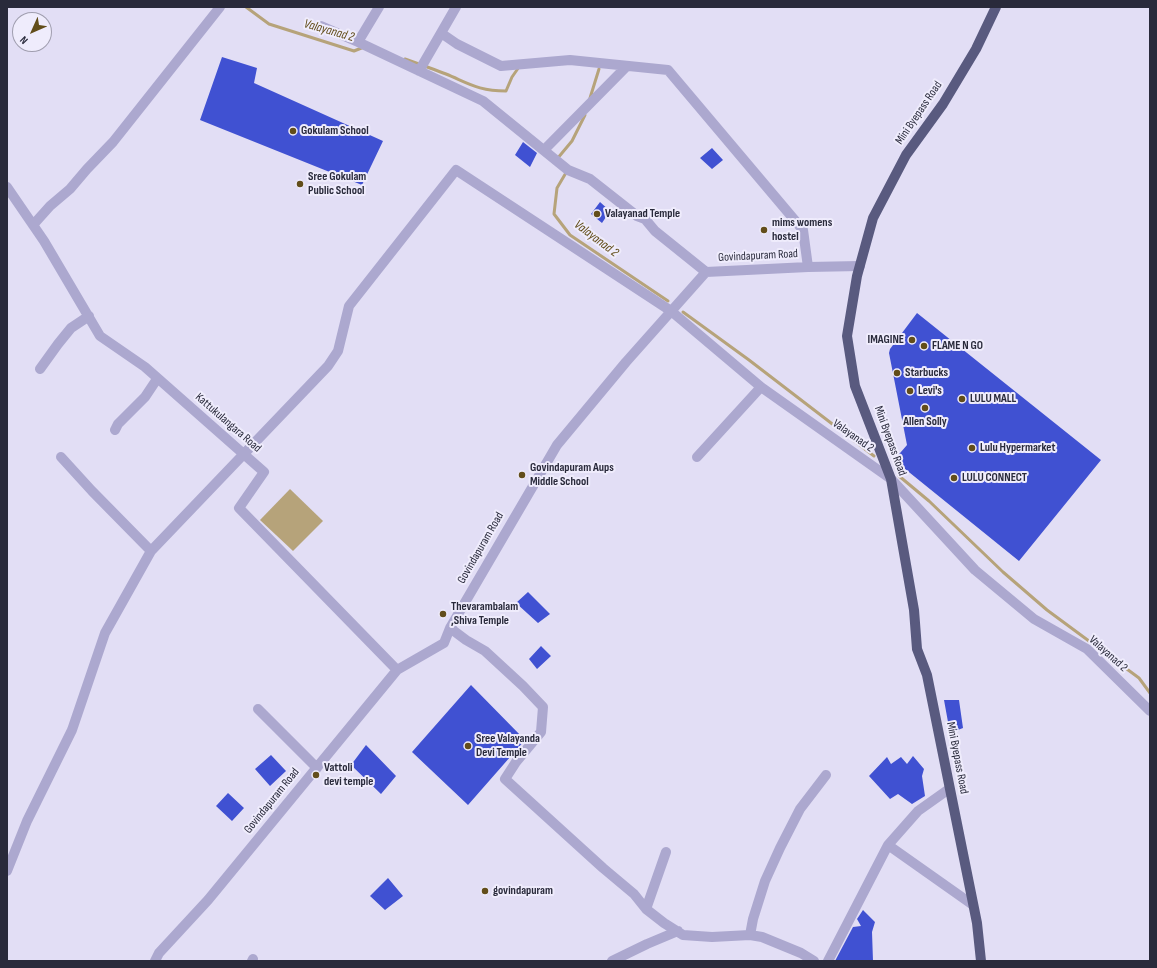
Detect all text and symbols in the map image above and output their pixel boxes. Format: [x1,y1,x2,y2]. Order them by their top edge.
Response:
north arrow [12,12,52,52]
water label: Valayanad 2 [302,16,356,46]
text: N [17,33,31,47]
street label: Mini Byepass Road [893,79,945,147]
place label: Gokulam School [301,124,369,138]
marker: Gokulam School [288,126,298,136]
place label: Sree Gokulam Public School [308,170,366,198]
marker: Sree Gokulam Public School [295,179,305,189]
place label: Valayanad Temple [605,207,680,221]
marker: Valayanad Temple [592,209,602,219]
place label: mims womens hostel [772,216,832,244]
water label: Valayanad 2 [571,217,621,261]
marker: mims womens hostel [759,225,769,235]
street label: Govindapuram Road [718,247,798,265]
place label: IMAGINE [868,333,904,347]
marker: IMAGINE [907,335,917,345]
place label: FLAME N GO [932,339,983,353]
marker: FLAME N GO [919,341,929,351]
place label: Starbucks [905,366,948,380]
marker: Starbucks [892,368,902,378]
place label: Levi's [918,384,942,398]
marker: Levi's [905,386,915,396]
street label: Kattukulangara Road [192,390,264,456]
place label: LULU MALL [970,392,1016,406]
marker: LULU MALL [957,394,967,404]
marker: Allen Solly [920,403,930,413]
street label: Mini Byepass Road [871,404,909,478]
place label: Allen Solly [903,415,947,429]
street label: Valayanad 2 [830,417,876,455]
place label: Lulu Hypermarket [980,441,1055,455]
marker: Lulu Hypermarket [967,443,977,453]
place label: Govindapuram Aups Middle School [530,461,614,489]
marker: Govindapuram Aups Middle School [517,470,527,480]
place label: LULU CONNECT [962,471,1027,485]
marker: LULU CONNECT [949,473,959,483]
street label: Govindapuram Road [455,510,507,586]
place label: Thevarambalam ,Shiva Temple [451,600,518,628]
marker: Thevarambalam ,Shiva Temple [438,609,448,619]
street label: Valayanad 2 [1086,633,1130,675]
street label: Mini Byepass Road [943,721,971,795]
place label: Sree Valayanda Devi Temple [476,732,540,760]
marker: Sree Valayanda Devi Temple [463,741,473,751]
place label: Vattoli devi temple [324,761,373,789]
street label: Govindapuram Road [241,765,303,837]
marker: Vattoli devi temple [311,770,321,780]
place label: govindapuram [493,884,553,898]
marker: govindapuram [480,886,490,896]

